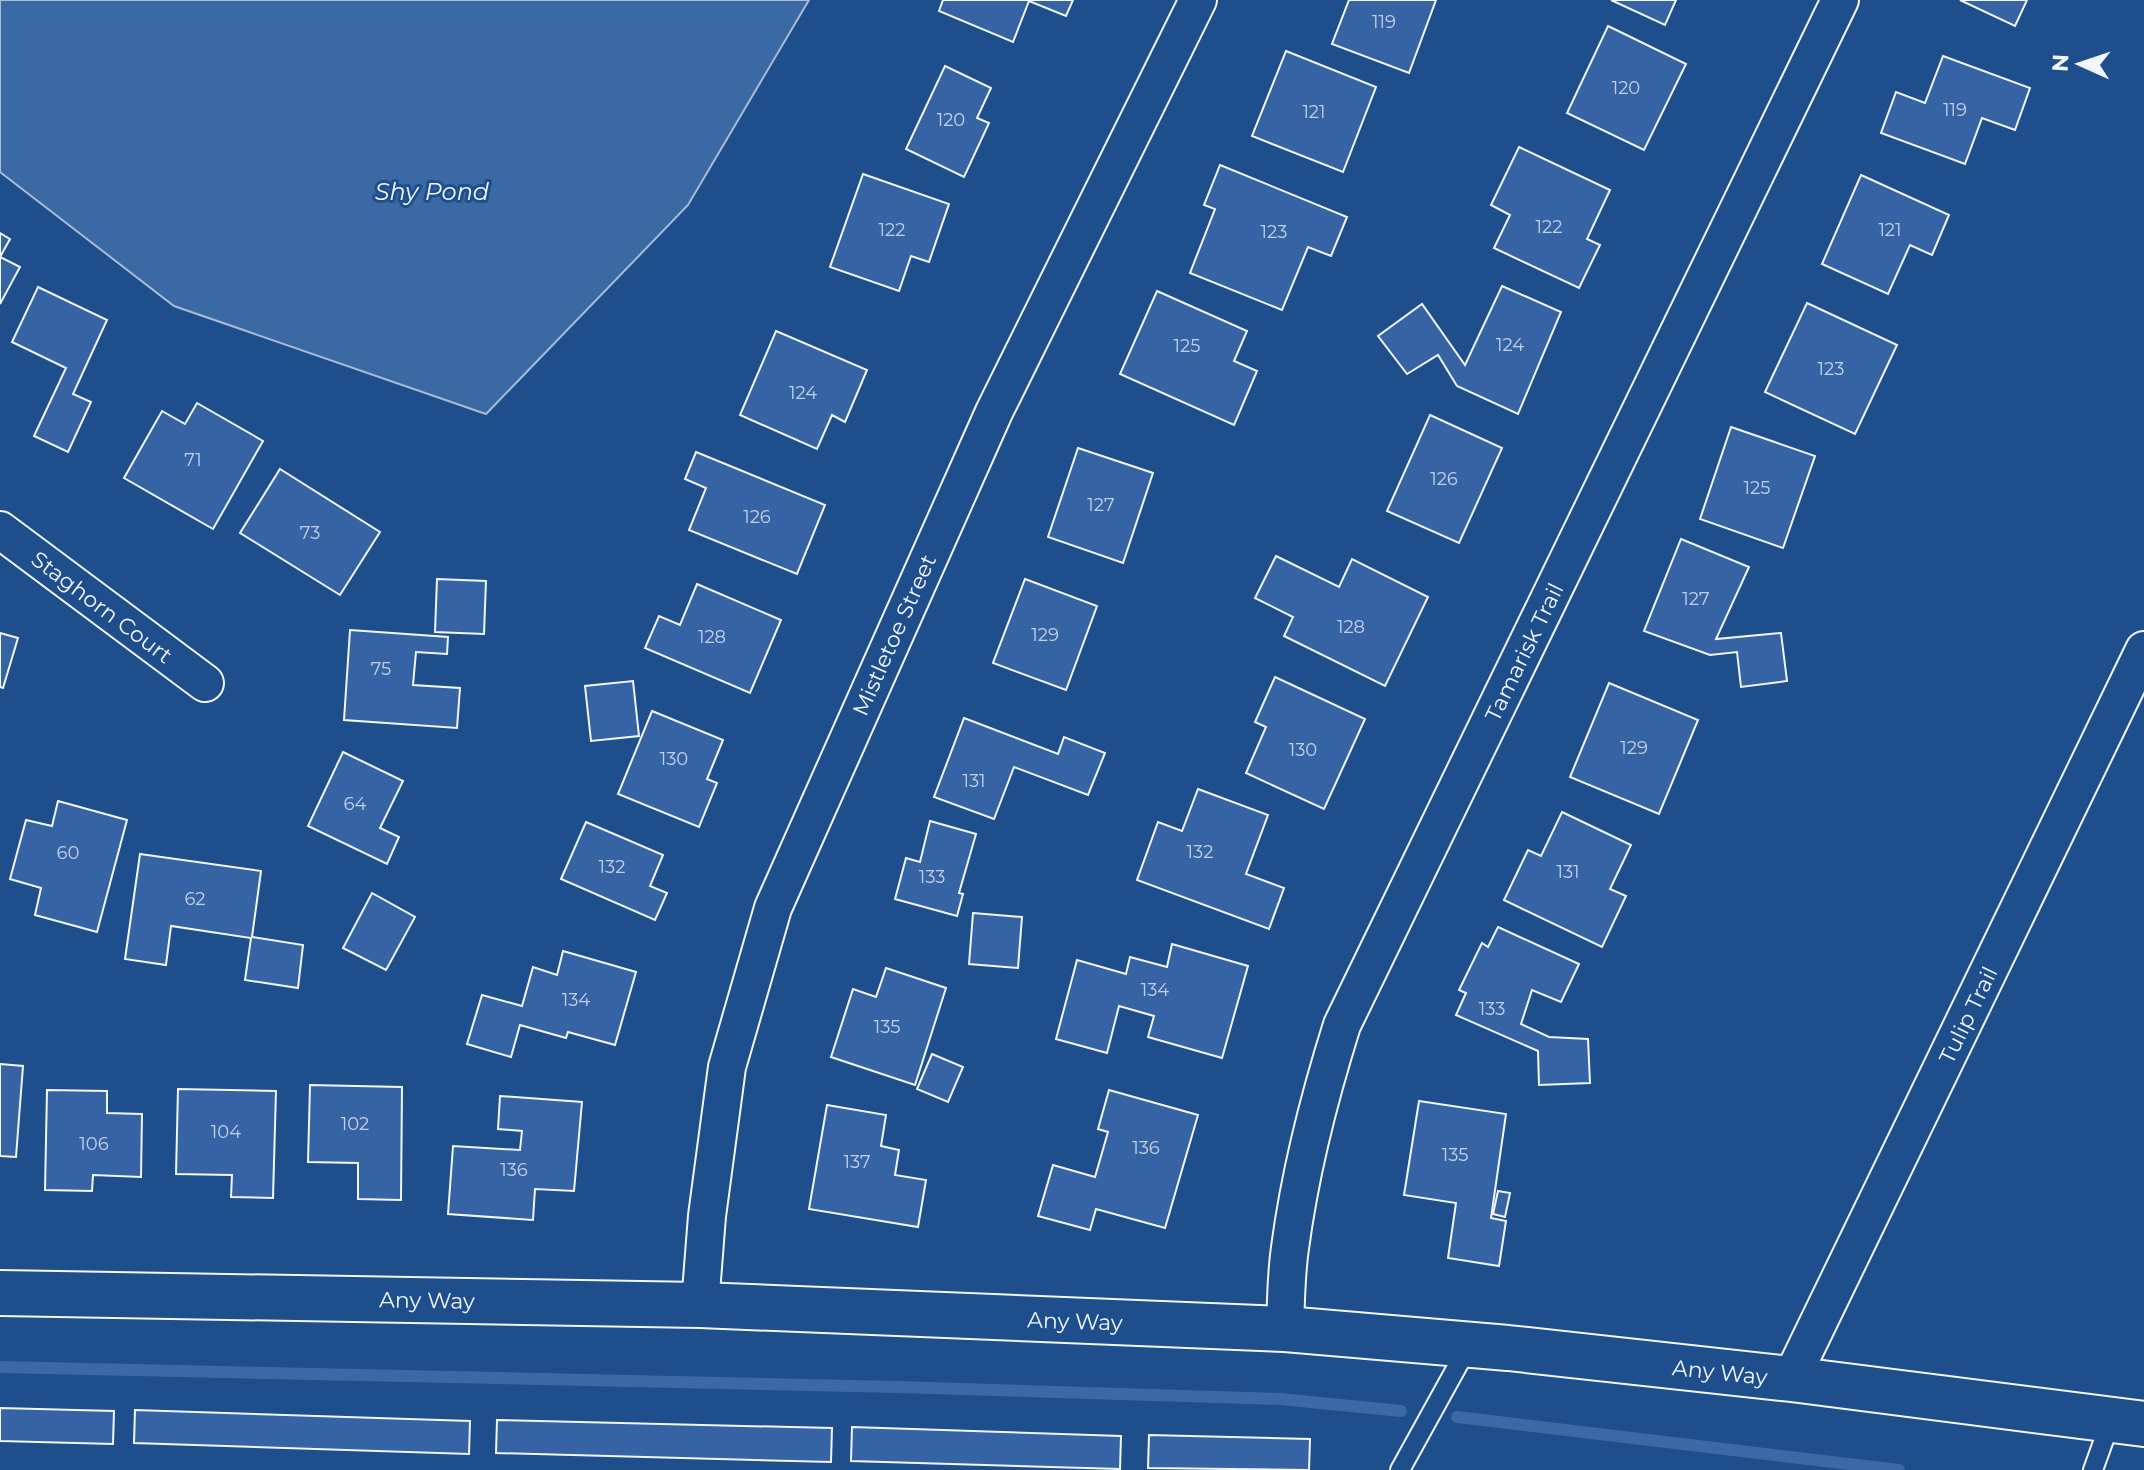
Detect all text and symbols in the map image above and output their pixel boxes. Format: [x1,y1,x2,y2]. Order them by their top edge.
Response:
house number: 119 [1372,11,1396,33]
north arrow [2040,24,2120,104]
text: N [2047,53,2074,73]
house number: 120 [1612,77,1640,99]
house number: 119 [1943,99,1967,121]
house number: 121 [1302,101,1326,123]
house number: 120 [937,109,965,131]
water label: Shy Pond [375,177,490,206]
house number: 122 [1536,216,1562,238]
house number: 122 [879,219,905,241]
house number: 121 [1878,219,1902,241]
house number: 123 [1261,221,1287,243]
house number: 124 [1496,334,1524,356]
house number: 125 [1174,335,1200,357]
house number: 123 [1818,358,1844,380]
house number: 124 [789,382,817,404]
house number: 71 [184,449,202,471]
house number: 126 [1430,468,1458,490]
house number: 125 [1744,477,1770,499]
house number: 127 [1087,494,1115,516]
house number: 126 [743,506,771,528]
house number: 73 [300,522,320,544]
street label: Staghorn Court [26,546,178,669]
street label: Mistletoe Street [847,550,942,720]
street label: Tamarisk Trail [1479,579,1570,726]
house number: 127 [1682,588,1710,610]
house number: 128 [1337,616,1365,638]
house number: 129 [1031,624,1059,646]
house number: 128 [698,626,726,648]
house number: 75 [371,658,391,680]
house number: 129 [1620,737,1648,759]
house number: 130 [1289,739,1317,761]
house number: 130 [660,748,688,770]
house number: 131 [962,770,986,792]
house number: 64 [344,793,367,815]
house number: 132 [1187,841,1213,863]
house number: 60 [57,842,79,864]
house number: 132 [599,856,625,878]
house number: 131 [1556,861,1580,883]
house number: 133 [919,866,945,888]
house number: 62 [184,888,206,910]
street label: Tulip Trail [1933,962,2004,1068]
house number: 134 [1141,979,1169,1001]
house number: 134 [562,989,590,1011]
house number: 133 [1479,998,1505,1020]
house number: 135 [874,1016,900,1038]
house number: 102 [341,1113,369,1135]
house number: 104 [211,1121,241,1143]
house number: 106 [79,1133,109,1155]
house number: 136 [1132,1137,1160,1159]
house number: 135 [1442,1144,1468,1166]
house number: 137 [843,1151,871,1173]
house number: 136 [500,1159,528,1181]
street label: Any Way [379,1286,475,1315]
street label: Any Way [1027,1306,1123,1337]
street label: Any Way [1671,1354,1769,1391]

